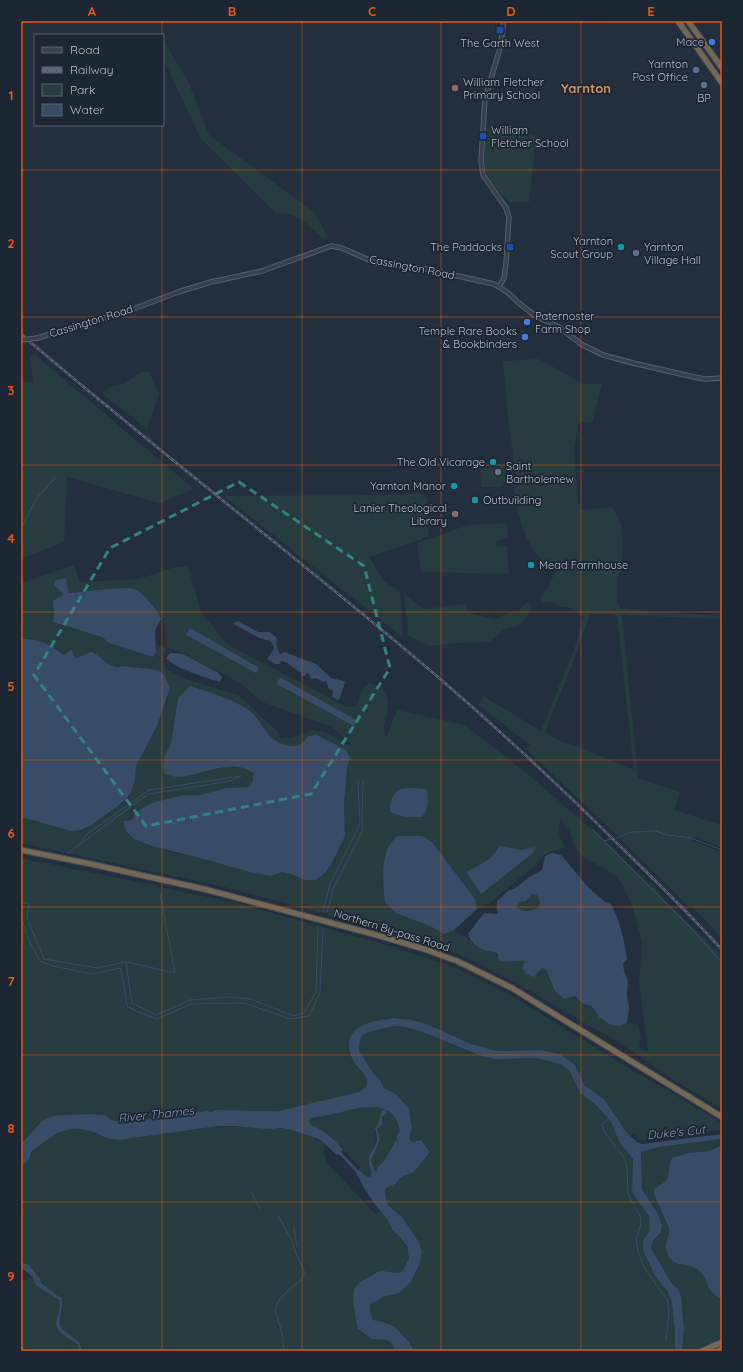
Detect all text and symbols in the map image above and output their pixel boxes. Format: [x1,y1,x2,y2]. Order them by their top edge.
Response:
text: A [88,3,97,19]
text: B [228,3,236,19]
text: C [368,3,376,19]
text: D [506,3,516,19]
text: E [647,3,655,19]
marker: The Garth West [495,25,505,35]
legend [34,34,164,126]
place label: Mace [676,35,704,49]
place label: The Garth West [460,36,540,50]
marker: Mace [707,37,717,47]
text: Road [70,42,100,57]
place label: Yarnton Post Office [632,57,688,84]
text: Railway [70,62,114,77]
marker: Yarnton Post Office [691,65,701,75]
place label: William Fletcher Primary School [463,75,545,102]
district label: Yarnton [561,80,611,96]
marker: BP [699,80,709,90]
text: Park [70,82,95,97]
marker: William Fletcher Primary School [450,83,460,93]
text: 1 [8,87,14,103]
place label: BP [697,91,711,105]
text: Water [70,102,105,117]
place label: William Fletcher School [491,123,569,150]
marker: William Fletcher School [478,131,488,141]
place label: Yarnton Scout Group [550,234,613,261]
text: 2 [7,235,15,251]
place label: The Paddocks [430,240,502,254]
place label: Yarnton Village Hall [644,240,701,267]
marker: The Paddocks [505,242,515,252]
marker: Yarnton Scout Group [616,242,626,252]
marker: Yarnton Village Hall [631,248,641,258]
street label: Cassington Road [368,252,456,282]
street label: Cassington Road [47,302,135,340]
place label: Paternoster Farm Shop [535,309,595,336]
marker: Paternoster Farm Shop [522,317,532,327]
place label: Temple Rare Books & Bookbinders [418,324,517,351]
marker: Temple Rare Books & Bookbinders [520,332,530,342]
text: 3 [8,382,15,398]
place label: The Old Vicarage [397,455,485,469]
marker: The Old Vicarage [488,457,498,467]
place label: Saint Bartholemew [506,459,574,486]
marker: Saint Bartholemew [493,467,503,477]
place label: Yarnton Manor [370,479,447,493]
marker: Yarnton Manor [449,481,459,491]
place label: Outbuilding [483,493,541,507]
marker: Outbuilding [470,495,480,505]
place label: Lanier Theological Library [353,501,447,528]
marker: Lanier Theological Library [450,509,460,519]
text: 4 [7,530,15,546]
place label: Mead Farmhouse [539,558,628,572]
marker: Mead Farmhouse [526,560,536,570]
text: 5 [7,678,15,694]
text: 6 [7,825,15,841]
street label: Northern By-pass Road [332,906,452,954]
text: 7 [7,973,15,989]
water label: River Thames [117,1102,196,1125]
text: 8 [7,1120,15,1136]
water label: Duke's Cut [646,1121,708,1143]
text: 9 [7,1268,15,1284]

